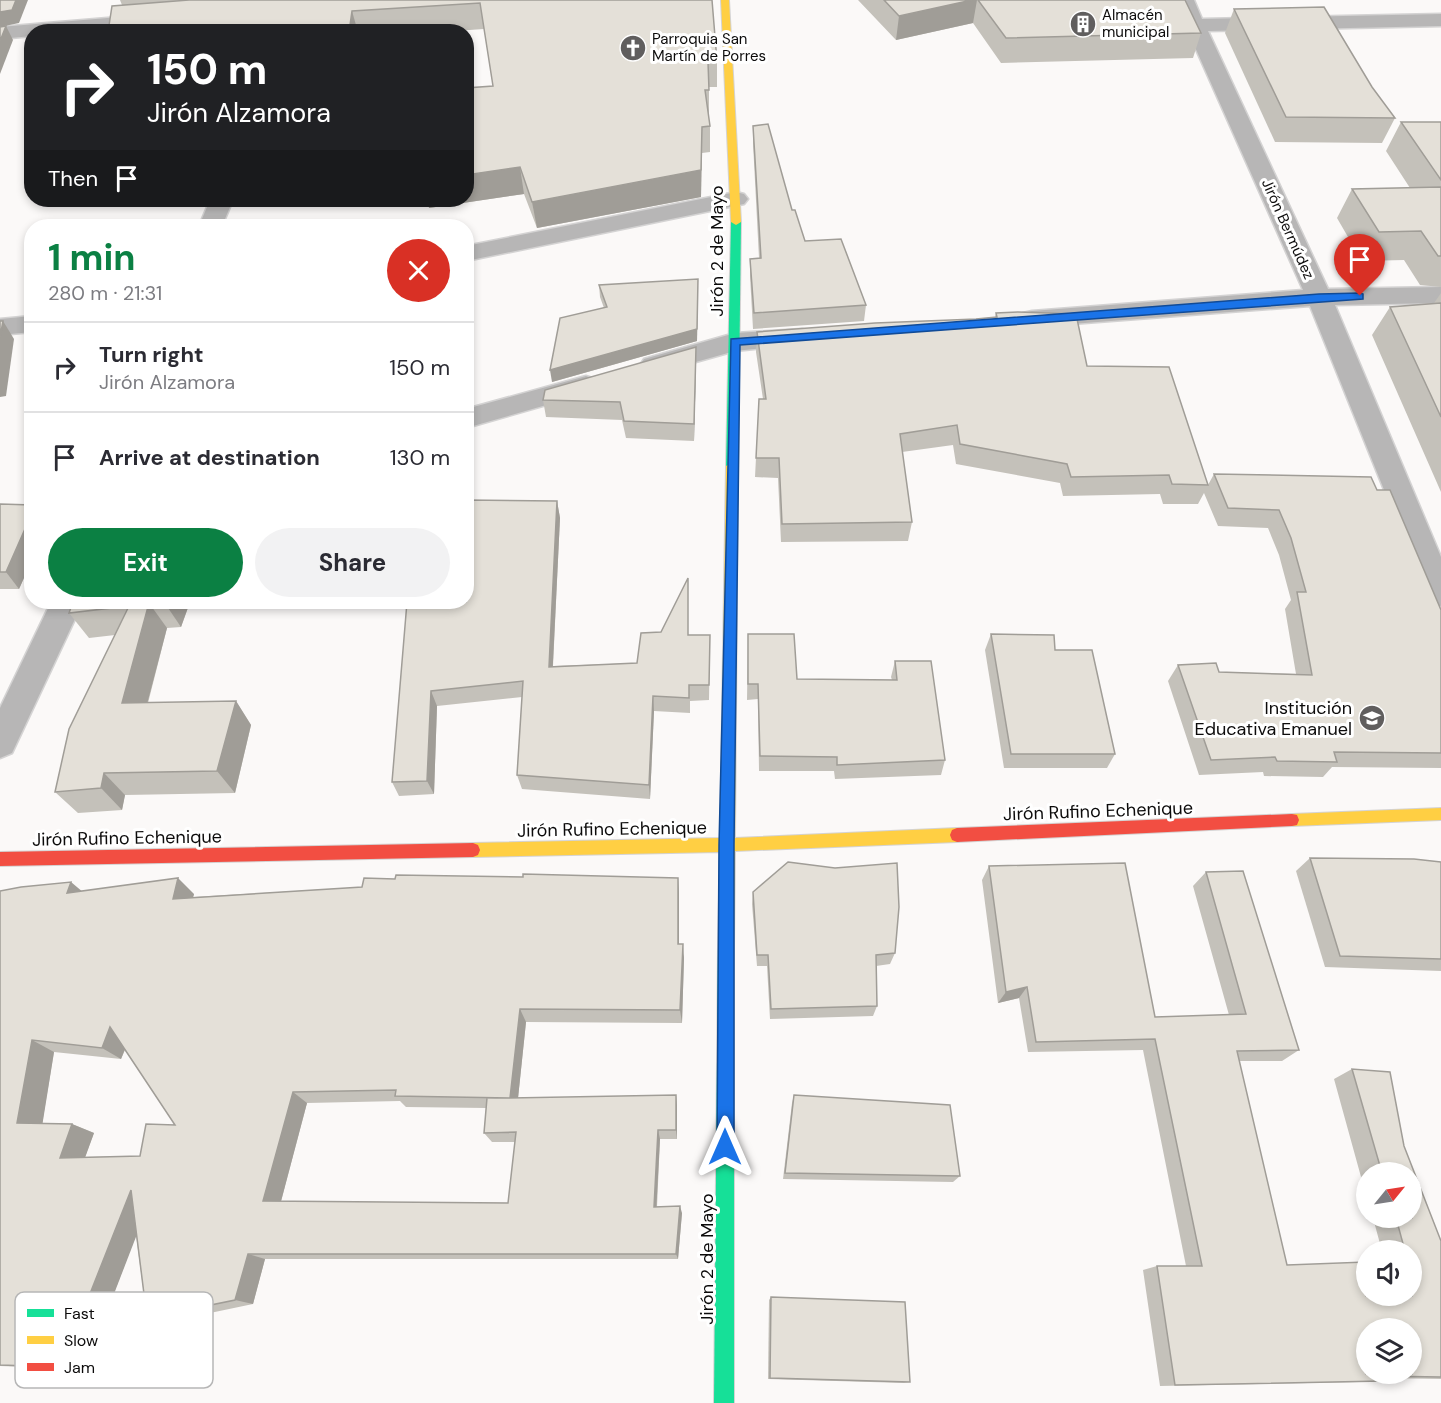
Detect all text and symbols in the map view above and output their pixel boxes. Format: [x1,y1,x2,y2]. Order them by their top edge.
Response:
place label: Almacén municipal [1102,5,1169,42]
building icon: Almacén municipal [1068,9,1098,39]
place label: Parroquia San Martín de Porres [652,29,766,66]
church icon: Parroquia San Martín de Porres [618,33,648,63]
text: 150 m [147,42,267,97]
icon: right [48,48,126,126]
text: Jirón Alzamora [147,95,331,130]
icon: arrive [110,162,143,195]
text: Then [48,164,98,193]
street label: Jirón Bermúdez [1257,176,1319,282]
street label: Jirón 2 de Mayo [705,185,729,317]
text: 1 min [48,234,136,281]
pin [1334,234,1385,296]
button: close [387,239,450,302]
icon: arrive [1343,243,1376,276]
text: 280 m · 21:31 [48,280,162,306]
text: Turn right [99,340,204,369]
icon: right [48,351,81,384]
text: 150 m [389,353,450,382]
text: Jirón Alzamora [99,369,235,395]
icon: arrive [48,441,81,474]
text: Arrive at destination [99,443,320,472]
text: 130 m [390,443,450,472]
button: Exit [48,528,243,597]
button: Share [255,528,450,597]
place label: Institución Educativa Emanuel [1195,696,1352,741]
school or university icon: Institución Educativa Emanuel [1357,703,1387,733]
street label: Jirón Rufino Echenique [1003,796,1193,826]
street label: Jirón Rufino Echenique [517,815,707,843]
street label: Jirón Rufino Echenique [32,824,222,852]
position arrow [693,1115,757,1179]
north arrow [1356,1162,1422,1228]
map controls [1356,1162,1422,1384]
street label: Jirón 2 de Mayo [695,1193,719,1325]
button: sound [1356,1240,1422,1306]
legend [15,1292,213,1388]
text: Fast [64,1303,95,1324]
button: layers [1356,1318,1422,1384]
text: Slow [64,1330,98,1351]
text: Jam [64,1357,95,1378]

